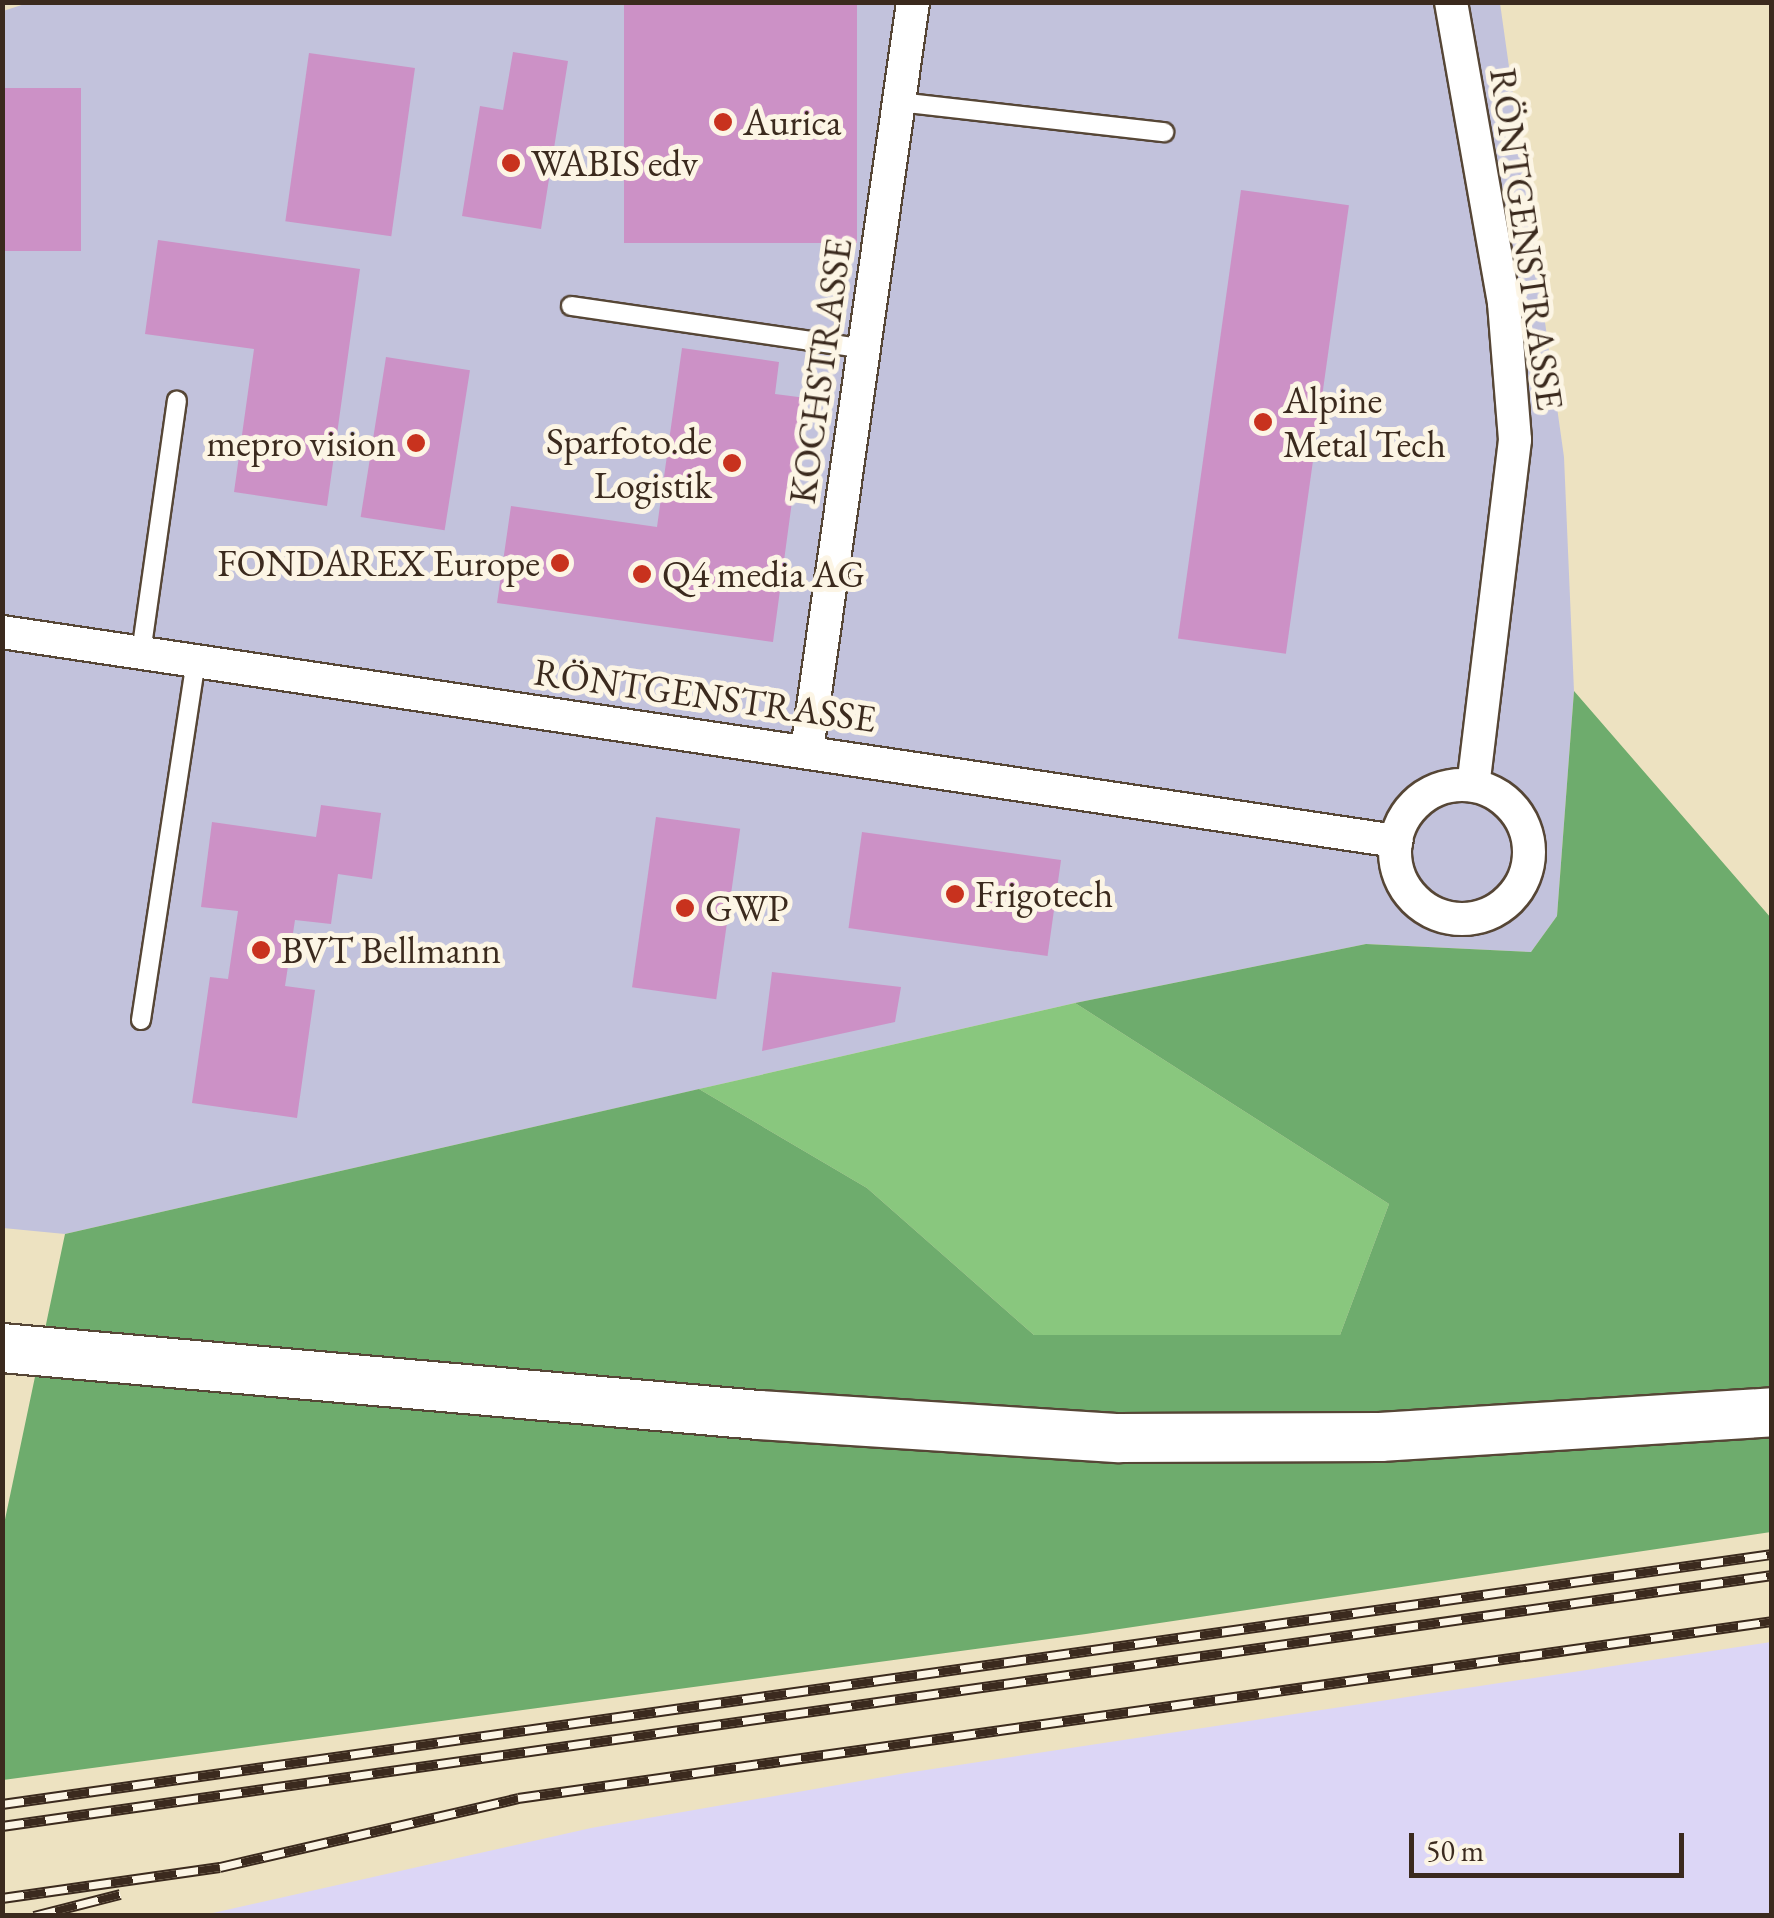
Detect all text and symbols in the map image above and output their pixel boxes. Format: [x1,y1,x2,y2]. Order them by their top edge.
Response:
street label: RÖNTGENSTRASSE [1480,65,1574,413]
place label: Aurica [743,99,841,145]
marker: Aurica [712,111,734,133]
place label: WABIS edv [531,140,698,186]
marker: WABIS edv [500,152,522,174]
street label: KOCHSTRASSE [779,235,861,507]
place label: Alpine Metal Tech [1283,377,1446,466]
marker: Alpine Metal Tech [1252,411,1274,433]
place label: Sparfoto.de Logistik [546,418,712,508]
place label: mepro vision [206,420,396,466]
marker: mepro vision [405,432,427,454]
marker: Sparfoto.de Logistik [721,452,743,474]
place label: FONDAREX Europe [217,540,540,586]
place label: Q4 media AG [662,551,865,597]
marker: FONDAREX Europe [549,552,571,574]
marker: Q4 media AG [631,563,653,585]
street label: RÖNTGENSTRASSE [531,648,879,742]
place label: Frigotech [975,871,1113,917]
marker: Frigotech [944,883,966,905]
place label: GWP [705,885,788,931]
marker: GWP [674,897,696,919]
place label: BVT Bellmann [281,927,501,973]
marker: BVT Bellmann [250,939,272,961]
scale bar [1414,1813,1689,1875]
text: 50 m [1426,1831,1484,1870]

